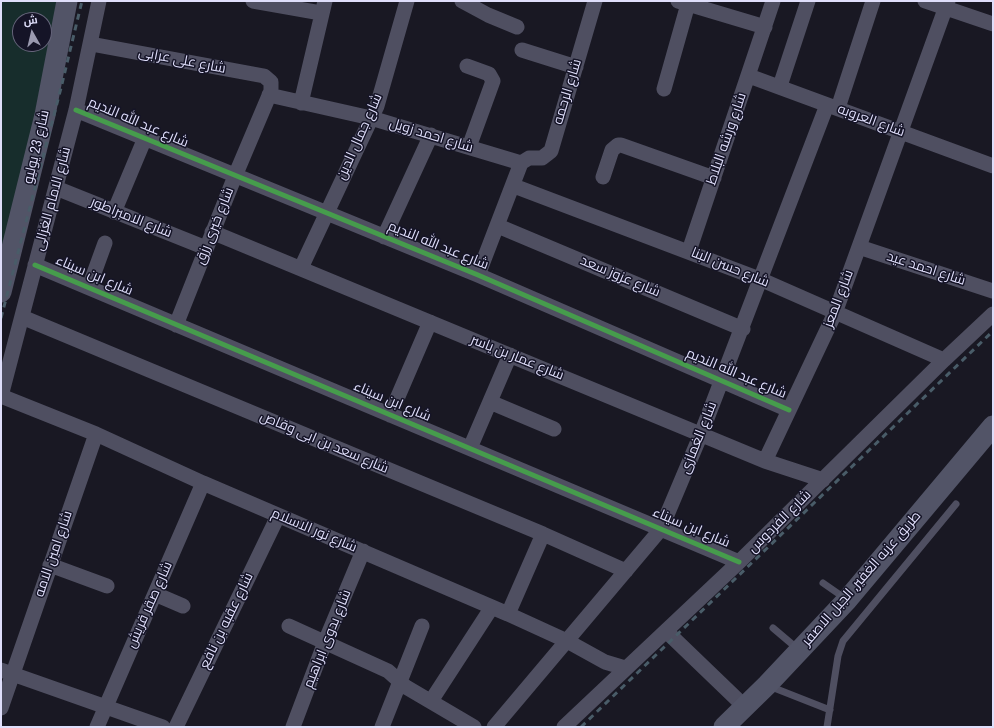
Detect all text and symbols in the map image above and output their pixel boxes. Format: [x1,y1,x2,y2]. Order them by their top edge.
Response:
north arrow [12,12,52,52]
text: ش [23,13,38,28]
street label: شارع على عرابى [137,44,227,78]
street label: شارع الرحمه [550,57,586,127]
street label: شارع جمال الدين [333,91,387,183]
street label: شارع ورشه البلاط [703,91,751,187]
street label: شارع عبد الله النديم [85,94,191,152]
street label: شارع العروبه [835,101,907,141]
street label: شارع 23 يوليو [20,108,54,186]
street label: شارع احمد زويل [387,115,475,157]
street label: شارع الامام الغزالى [31,145,75,253]
street label: شارع خيرى رزق [192,185,238,267]
street label: شارع الامبراطور [88,194,174,242]
street label: شارع عبد الله النديم [385,218,491,274]
street label: شارع حسن البنا [688,245,772,291]
street label: شارع احمد عيد [884,248,968,290]
street label: شارع ابن سيناء [53,252,135,300]
street label: شارع عزوز سعد [577,253,663,301]
street label: شارع المعز [820,268,858,330]
street label: شارع عمار بن ياسر [468,332,566,384]
street label: شارع عبد الله النديم [683,345,789,403]
street label: شارع ابن سيناء [351,378,433,426]
street label: شارع الغمازى [677,399,721,477]
street label: شارع سعد بن ابى وقاص [257,408,391,478]
street label: شارع الفردوس [745,487,815,557]
street label: شارع ابن سيناء [650,504,732,552]
street label: شارع نور الاسلام [269,505,359,557]
street label: طريق عزبه الغفير, الجبل الاصفر [799,508,925,650]
street label: شارع امين الامه [31,509,77,599]
street label: شارع صقر قريش [123,559,177,651]
street label: شارع عقبه بن نافع [196,570,258,672]
street label: شارع بدوى ابراهيم [301,587,355,691]

